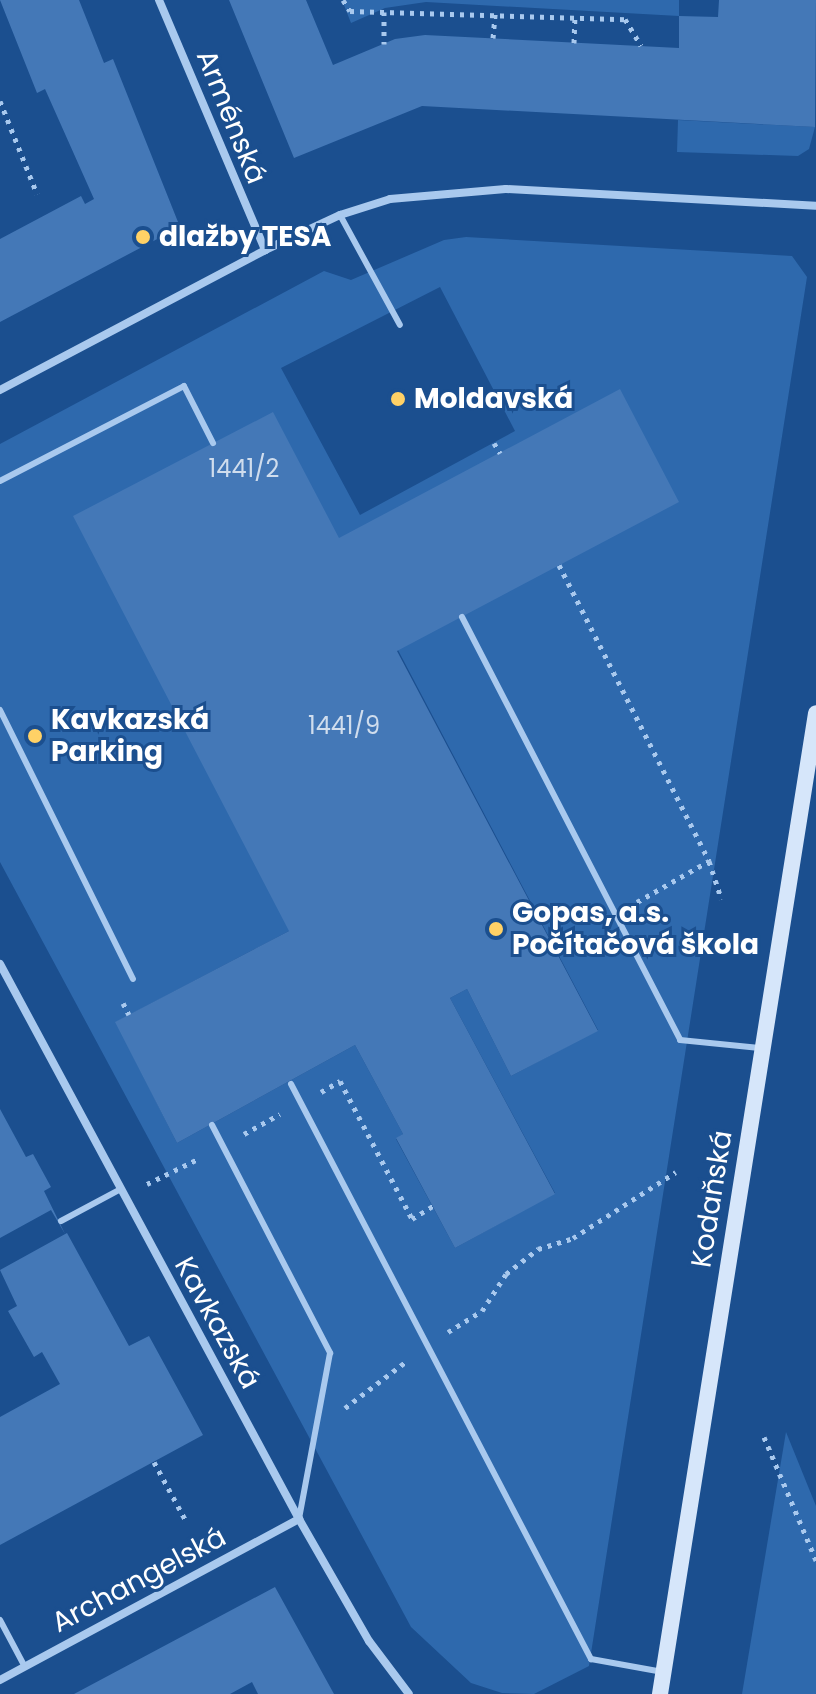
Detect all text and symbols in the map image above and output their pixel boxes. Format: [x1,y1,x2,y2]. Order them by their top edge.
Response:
street label: Arménská [189,45,273,189]
place label: dlažby TESA [159,220,331,254]
marker: dlažby TESA [134,228,152,246]
place label: Moldavská [414,382,573,416]
marker: Moldavská [389,390,407,408]
house number: 1441/2 [209,455,279,483]
place label: Kavkazská Parking [51,703,209,769]
house number: 1441/9 [308,712,380,740]
marker: Kavkazská Parking [26,727,44,745]
place label: Gopas, a.s. Počítačová škola [512,896,759,962]
marker: Gopas, a.s. Počítačová škola [487,920,505,938]
street label: Kodaňská [685,1128,739,1270]
street label: Kavkazská [167,1251,267,1395]
street label: Archangelská [46,1520,232,1640]

